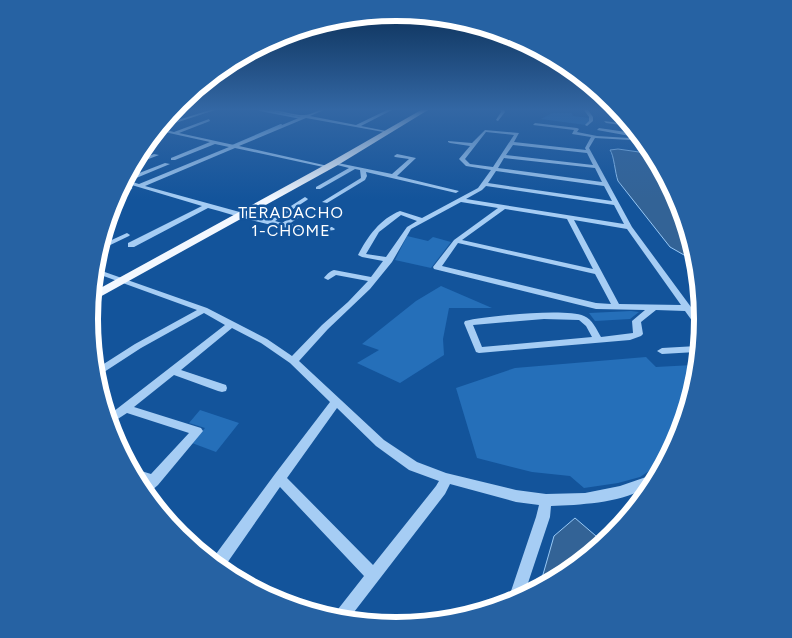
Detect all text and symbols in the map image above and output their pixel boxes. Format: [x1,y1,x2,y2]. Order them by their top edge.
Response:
district label: TERADACHO 1-CHOME [238,203,344,240]

